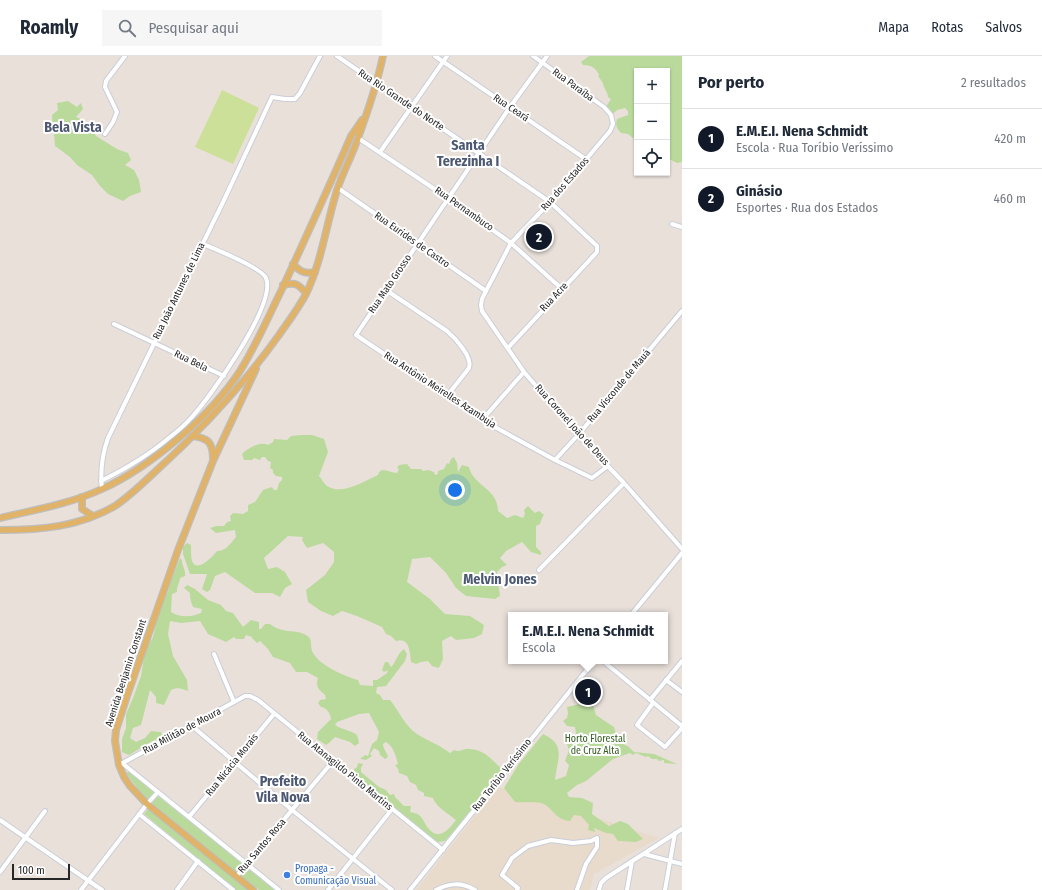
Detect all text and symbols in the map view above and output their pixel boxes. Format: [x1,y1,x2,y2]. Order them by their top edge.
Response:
search box [102,10,382,46]
text: Roamly [20,16,78,39]
icon: search [116,17,138,39]
text: Pesquisar aqui [148,19,239,37]
text: Mapa [878,19,909,36]
text: Rotas [931,19,963,36]
text: Salvos [985,19,1022,36]
street label: Rua Paraíba [550,65,597,104]
street label: Rua Rio Grande do Norte [356,67,446,133]
map controls [634,68,670,176]
button: + [634,68,670,104]
text: Por perto [698,72,764,93]
text: 2 resultados [961,75,1026,90]
street label: Rua Ceará [491,92,531,124]
button: − [634,104,670,140]
district label: Bela Vista [44,119,102,136]
text: E.M.E.I. Nena Schmidt [736,122,868,140]
text: 1 [708,131,714,146]
text: 420 m [994,131,1026,146]
district label: Santa Terezinha I [437,137,500,170]
button: locate [634,140,670,176]
text: Escola · Rua Toríbio Veríssimo [736,140,893,155]
street label: Rua dos Estados [538,155,592,213]
text: Ginásio [736,182,782,200]
street label: Rua Pernambuco [432,184,496,234]
text: 2 [708,191,714,206]
text: 460 m [993,191,1026,206]
text: Esportes · Rua dos Estados [736,200,878,215]
street label: Rua Eurides de Castro [372,210,452,270]
pin: 2 [526,222,552,252]
street label: Rua João Antunes de Lima [150,240,208,341]
street label: Rua Mato Grosso [366,252,414,316]
street label: Rua Acre [537,280,571,314]
street label: Rua Visconde de Mauá [585,347,653,425]
street label: Rua Bela [172,348,210,374]
street label: Rua Antônio Meirelles Azambuja [382,349,498,431]
street label: Rua Coronel João de Deus [532,382,612,468]
your location [445,480,465,500]
district label: Melvin Jones [463,571,537,588]
popup [508,612,668,664]
street label: Avenida Benjamin Constant [103,617,149,728]
text: E.M.E.I. Nena Schmidt [522,622,654,640]
text: Escola [522,640,556,655]
pin: 1 [575,677,601,707]
street label: Rua Militão de Moura [141,705,223,757]
street label: Rua Atanagildo Pinto Martins [295,729,395,813]
street label: Rua Nicácia Morais [203,731,261,799]
park label: Horto Florestal de Cruz Alta [565,733,626,757]
street label: Rua Toríbio Veríssimo [469,736,534,814]
district label: Prefeito Vila Nova [255,773,310,806]
street label: Rua Santos Rosa [236,816,288,876]
scale bar [12,862,70,881]
place label: Propaga - Comunicação Visual [295,863,377,887]
text: 100 m [18,864,45,877]
marker: Propaga - Comunicação Visual [282,870,292,880]

